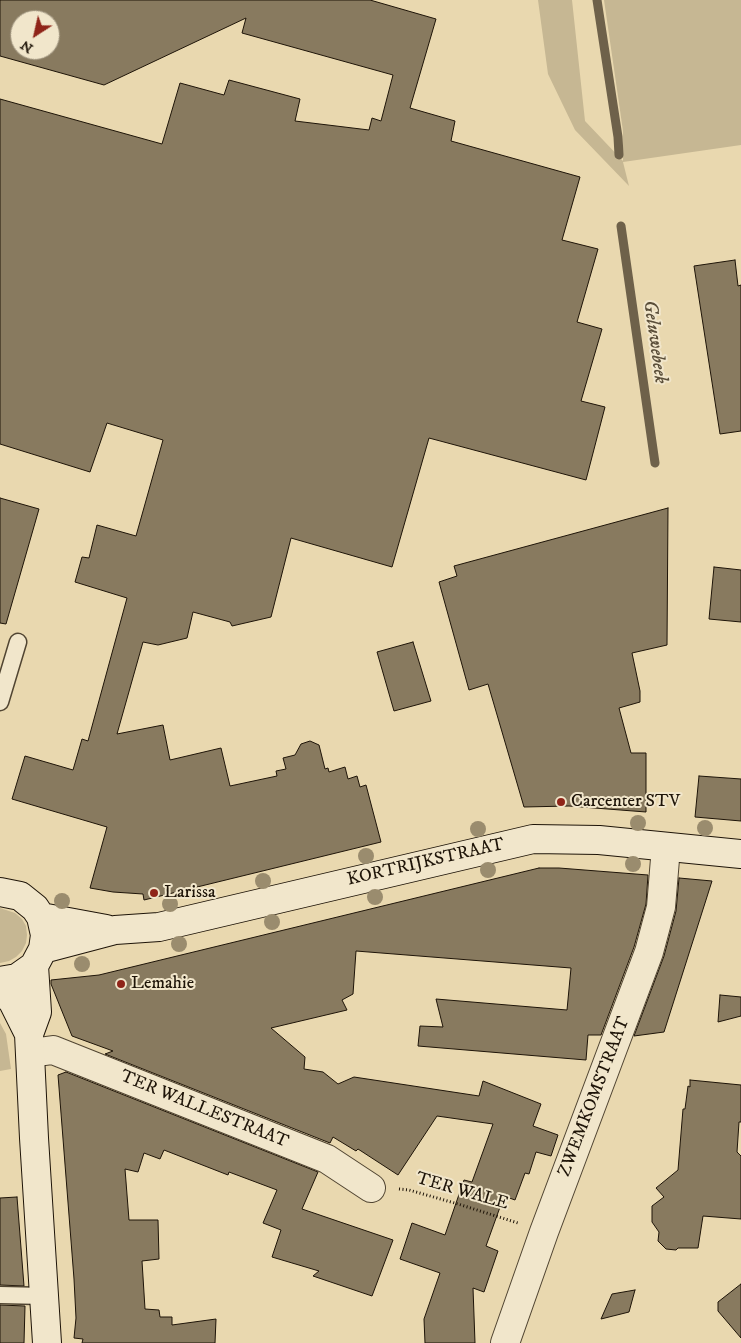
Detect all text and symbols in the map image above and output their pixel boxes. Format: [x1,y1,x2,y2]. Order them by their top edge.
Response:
north arrow [10,10,60,60]
text: N [17,36,37,57]
water label: Geluwebeek [637,299,671,385]
place label: Carcenter STV [571,791,680,813]
marker: Carcenter STV [555,796,567,808]
street label: KORTRIJKSTRAAT [345,834,507,892]
place label: Larissa [164,882,216,904]
marker: Larissa [148,887,160,899]
place label: Lemahie [131,973,194,995]
marker: Lemahie [115,978,127,990]
street label: ZWEMKOMSTRAAT [555,1014,635,1180]
street label: TER WALLESTRAAT [117,1066,291,1154]
street label: TER WALE [413,1168,511,1216]

